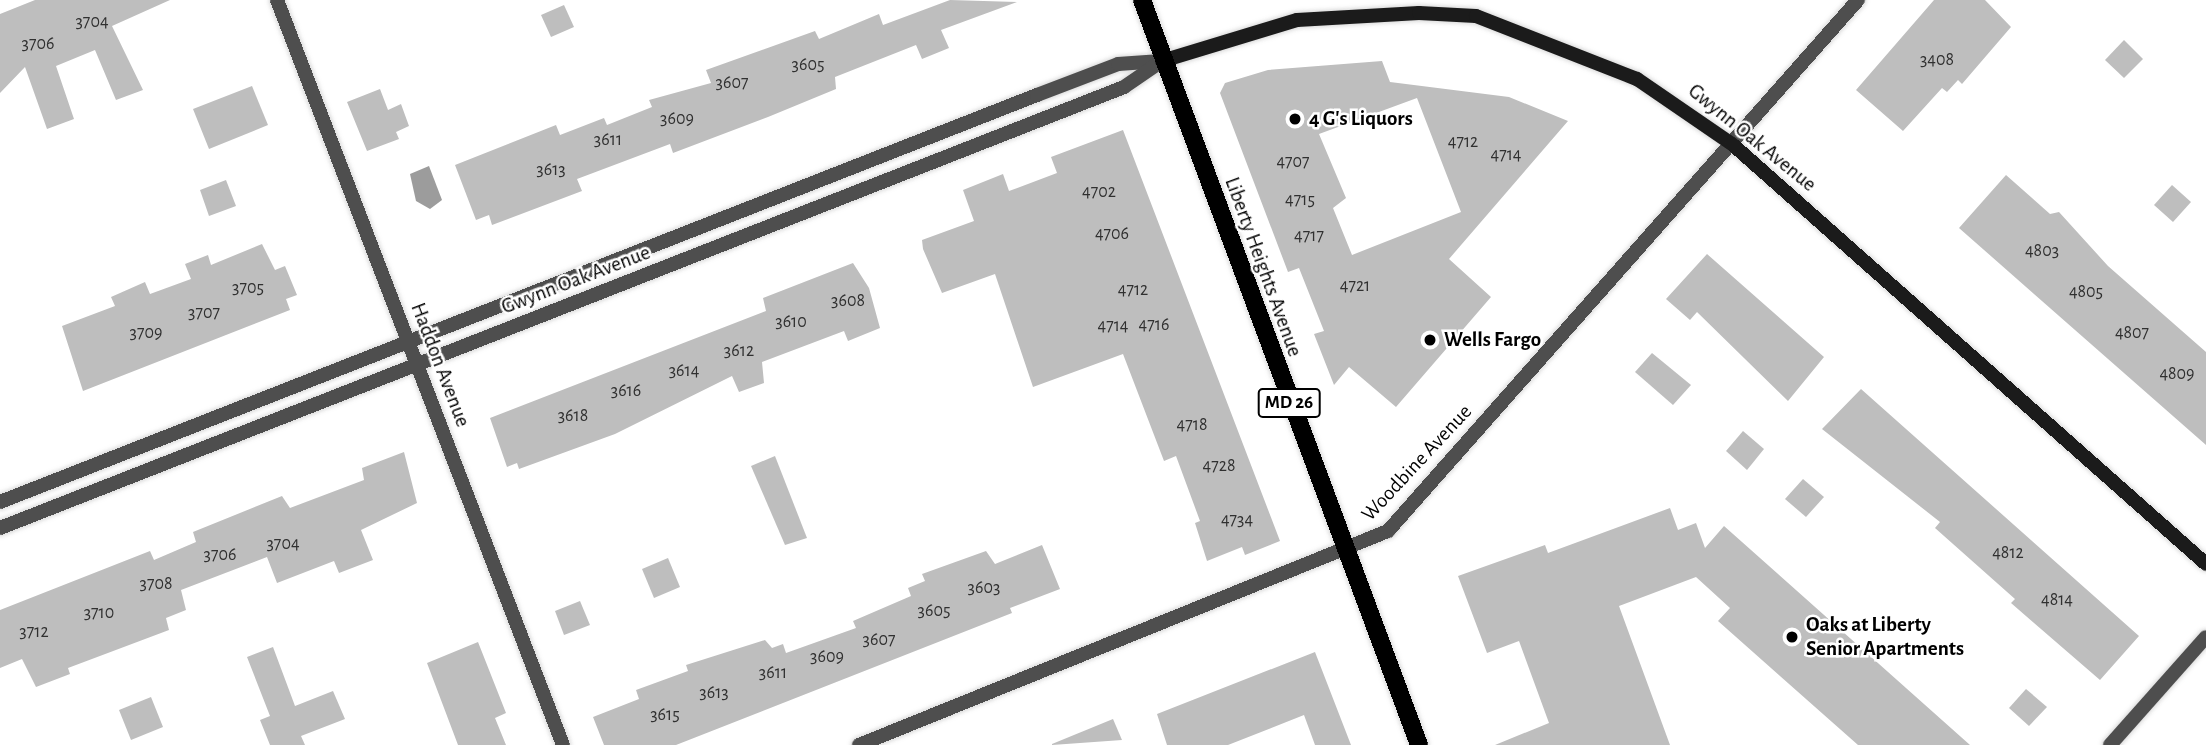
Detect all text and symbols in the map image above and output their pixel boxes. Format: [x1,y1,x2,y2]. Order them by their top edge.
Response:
house number: 3704 [75,11,109,33]
house number: 3706 [22,33,54,55]
house number: 3408 [1920,49,1954,71]
house number: 3605 [792,54,824,76]
house number: 3607 [716,72,748,94]
street label: Gwynn Oak Avenue [1683,79,1821,197]
place label: 4 G's Liquors [1309,106,1413,132]
house number: 3609 [660,108,694,130]
marker: 4 G's Liquors [1287,111,1303,127]
house number: 3611 [594,129,622,151]
house number: 4712 [1448,131,1478,153]
house number: 4714 [1490,144,1522,166]
house number: 4707 [1276,151,1310,173]
house number: 3613 [536,159,566,181]
street label: Liberty Heights Avenue [1219,174,1307,360]
house number: 4702 [1082,181,1116,203]
house number: 4715 [1285,189,1315,211]
house number: 4706 [1095,223,1129,245]
house number: 4717 [1294,225,1324,247]
street label: Gwynn Oak Avenue [498,240,654,320]
house number: 4803 [2025,240,2059,262]
house number: 4721 [1340,275,1370,297]
house number: 3705 [232,277,264,299]
house number: 4712 [1118,279,1148,301]
house number: 4805 [2069,281,2103,303]
house number: 3608 [831,290,865,312]
street label: Haddon Avenue [405,299,475,431]
house number: 3707 [188,302,220,324]
house number: 3610 [775,311,807,333]
house number: 4716 [1139,314,1169,336]
house number: 4714 [1097,315,1129,337]
house number: 3709 [130,322,162,344]
house number: 4807 [2115,322,2149,344]
place label: Wells Fargo [1444,327,1541,353]
marker: Wells Fargo [1422,332,1438,348]
house number: 3612 [724,340,754,362]
house number: 3614 [669,360,699,382]
house number: 4809 [2159,363,2195,385]
house number: 3616 [611,380,641,402]
road number: MD 26 [1258,388,1320,418]
street label: Woodbine Avenue [1356,399,1478,527]
house number: 3618 [558,405,588,427]
house number: 4718 [1177,414,1207,436]
house number: 4728 [1203,455,1235,477]
house number: 4734 [1221,509,1253,531]
house number: 3704 [266,533,300,555]
house number: 4812 [1992,542,2024,564]
house number: 3706 [204,544,236,566]
house number: 3708 [140,573,172,595]
house number: 3603 [968,577,1000,599]
house number: 4814 [2041,589,2073,611]
house number: 3605 [918,600,950,622]
house number: 3710 [84,602,114,624]
place label: Oaks at Liberty Senior Apartments [1806,612,1964,662]
house number: 3712 [19,621,49,643]
house number: 3607 [863,629,895,651]
marker: Oaks at Liberty Senior Apartments [1784,629,1800,645]
house number: 3609 [810,646,844,668]
house number: 3611 [759,662,787,684]
house number: 3613 [699,682,729,704]
house number: 3615 [650,704,680,726]

